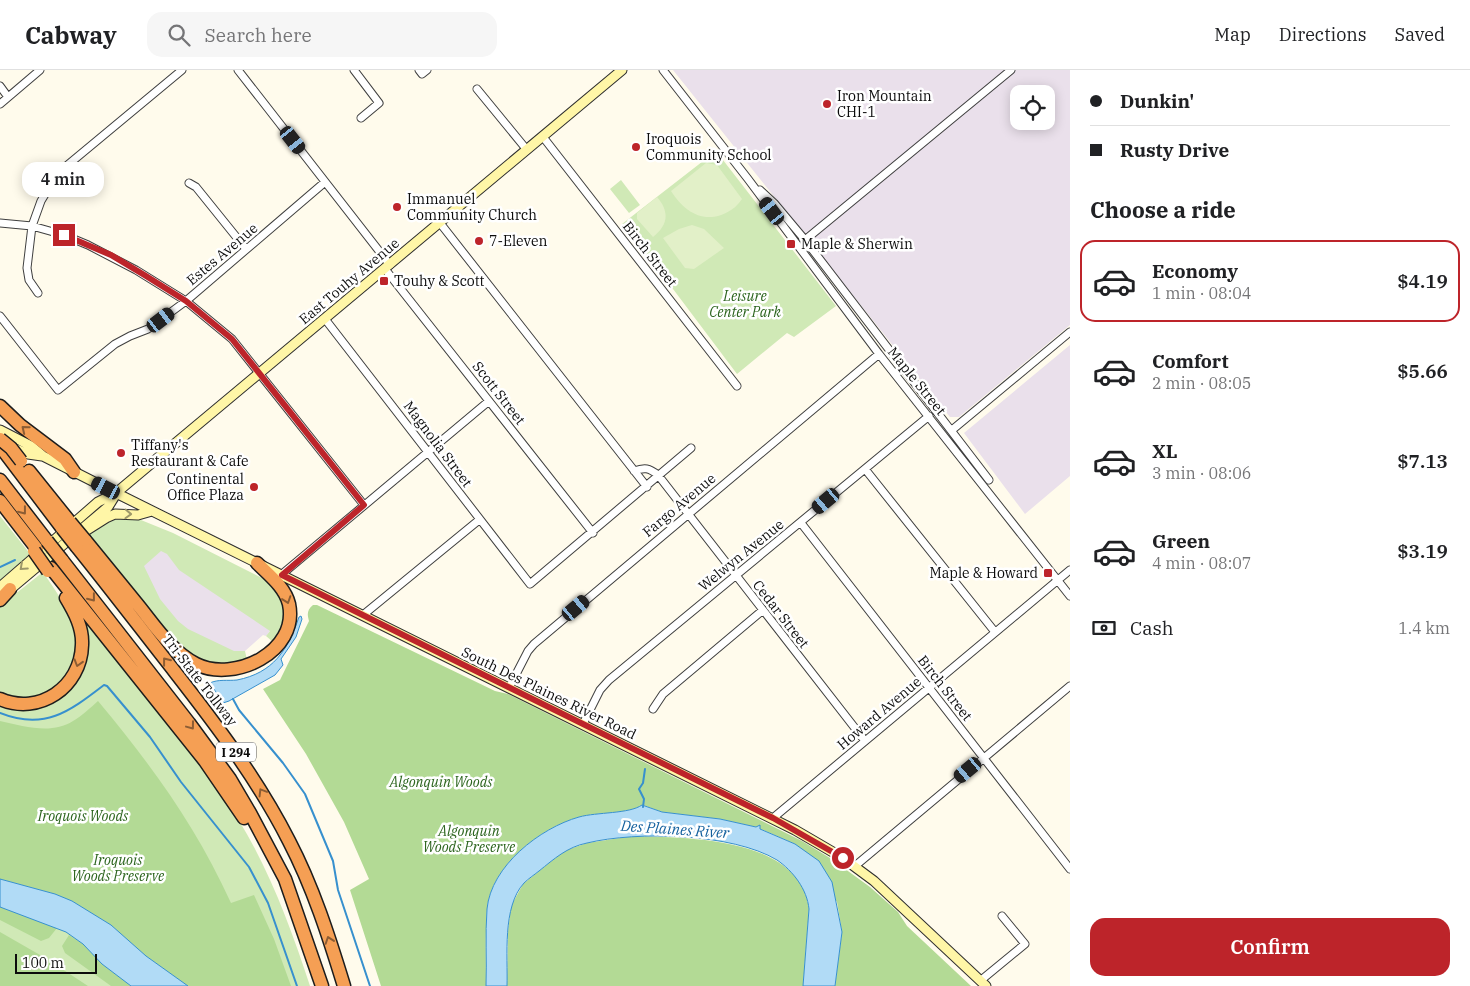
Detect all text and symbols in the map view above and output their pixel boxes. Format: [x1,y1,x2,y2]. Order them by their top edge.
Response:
search box [147,12,497,57]
text: Cabway [25,19,117,51]
icon: search [165,21,193,49]
text: Search here [205,23,312,47]
text: Map [1214,23,1251,46]
text: Directions [1279,23,1367,46]
text: Saved [1395,23,1445,46]
map controls [1010,85,1055,130]
button: locate [1010,85,1055,130]
place label: Iron Mountain CHI-1 [837,87,932,121]
text: Dunkin' [1120,89,1194,113]
marker: Iron Mountain CHI-1 [821,98,833,110]
car [277,124,308,156]
place label: Iroquois Community School [646,130,772,164]
text: Rusty Drive [1120,138,1229,162]
marker: Iroquois Community School [630,141,642,153]
callout: 4 min [23,162,105,198]
text: 4 min [41,169,85,189]
place label: Immanuel Community Church [407,190,537,224]
car [756,195,787,227]
text: Choose a ride [1090,195,1236,224]
marker: Immanuel Community Church [391,201,403,213]
street label: Birch Street [619,218,681,291]
street label: Estes Avenue [183,219,261,289]
route end [53,224,75,246]
place label: 7-Eleven [489,232,547,250]
street label: East Touhy Avenue [295,234,403,328]
marker: 7-Eleven [473,235,485,247]
place label: Maple & Sherwin [801,235,913,253]
marker: Maple & Sherwin [785,238,797,250]
icon: car [1092,259,1137,304]
text: Economy [1152,259,1238,283]
text: $4.19 [1397,269,1448,293]
place label: Touhy & Scott [394,272,485,290]
marker: Touhy & Scott [378,275,390,287]
text: 1 min · 08:04 [1152,283,1251,303]
park label: Leisure Center Park [709,287,781,321]
car [144,305,177,335]
street label: Maple Street [884,343,950,419]
icon: car [1092,349,1137,394]
text: Comfort [1152,349,1229,373]
street label: Scott Street [469,358,529,428]
text: $5.66 [1397,359,1448,383]
text: 2 min · 08:05 [1152,373,1251,393]
street label: Magnolia Street [400,397,476,491]
one-way arrow [22,426,31,434]
place label: Tiffany's Restaurant & Cafe [131,436,249,470]
icon: car [1092,439,1137,484]
text: XL [1152,439,1178,463]
marker: Tiffany's Restaurant & Cafe [115,447,127,459]
text: $7.13 [1397,449,1448,473]
text: 3 min · 08:06 [1152,463,1251,483]
street label: Fargo Avenue [639,469,719,541]
place label: Continental Office Plaza [167,470,244,504]
car [89,475,122,501]
marker: Continental Office Plaza [248,481,260,493]
car [809,486,842,516]
one-way arrow [18,505,27,514]
one-way arrow [124,509,132,519]
street label: Welwyn Avenue [695,515,787,595]
icon: car [1092,529,1137,574]
text: Green [1152,529,1210,553]
text: $3.19 [1397,539,1448,563]
text: 4 min · 08:07 [1152,553,1251,573]
one-way arrow [20,561,29,570]
place label: Maple & Howard [929,564,1038,582]
marker: Maple & Howard [1042,567,1054,579]
street label: Cedar Street [749,576,813,652]
one-way arrow [86,592,94,601]
car [559,593,592,623]
one-way arrow [281,595,291,604]
icon: cash [1090,614,1118,642]
text: Cash [1130,616,1174,640]
text: 1.4 km [1398,618,1450,638]
street label: Tri-State Tollway [159,630,242,730]
street label: South Des Plaines River Road [459,643,640,743]
street label: Birch Street [914,652,976,725]
one-way arrow [163,657,172,667]
one-way arrow [74,658,84,666]
street label: Howard Avenue [833,673,925,753]
one-way arrow [186,720,194,729]
road number: I 294 [216,742,256,762]
car [951,755,984,785]
park label: Algonquin Woods [388,773,493,791]
one-way arrow [258,789,268,798]
park label: Iroquois Woods [37,807,129,825]
water label: Des Plaines River [619,816,730,842]
park label: Algonquin Woods Preserve [423,822,516,856]
route start [832,847,854,869]
park label: Iroquois Woods Preserve [72,851,165,885]
button: Confirm [1090,918,1450,976]
one-way arrow [325,936,335,944]
scale bar [15,951,98,974]
text: 100 m [22,954,64,972]

